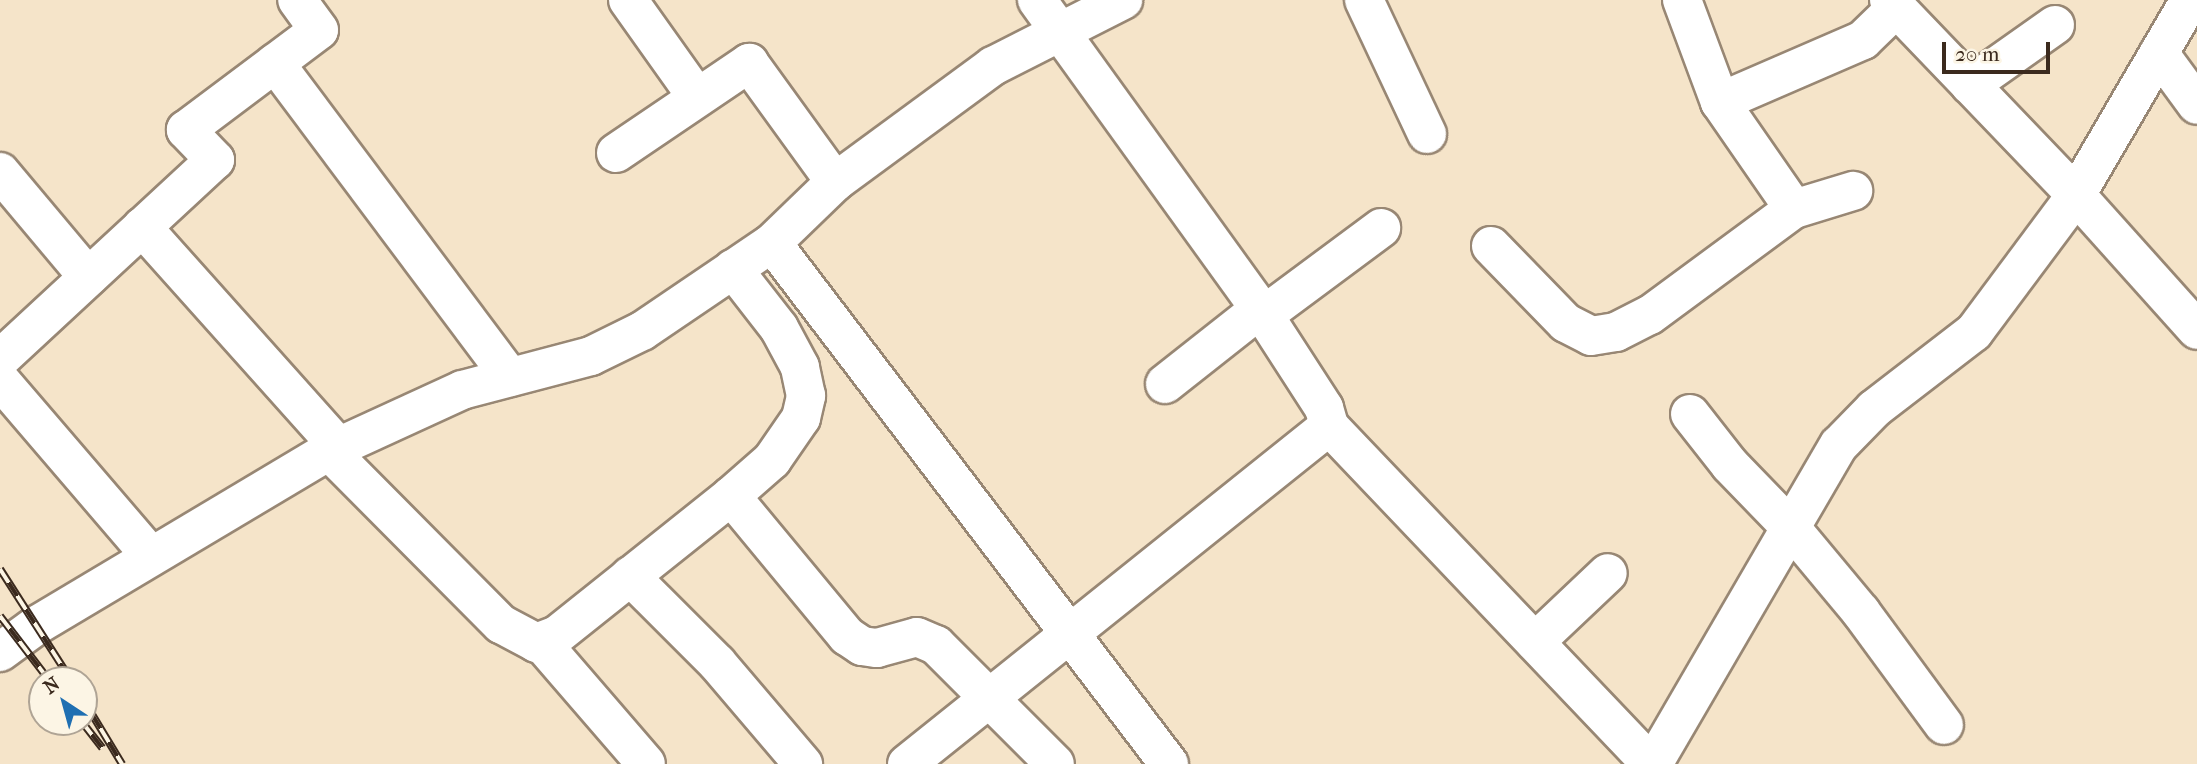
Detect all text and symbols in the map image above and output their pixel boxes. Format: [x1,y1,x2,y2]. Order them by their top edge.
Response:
scale bar [1945,28,2054,72]
text: 20 m [1955,42,1999,66]
north arrow [28,666,98,736]
text: N [40,672,64,699]

